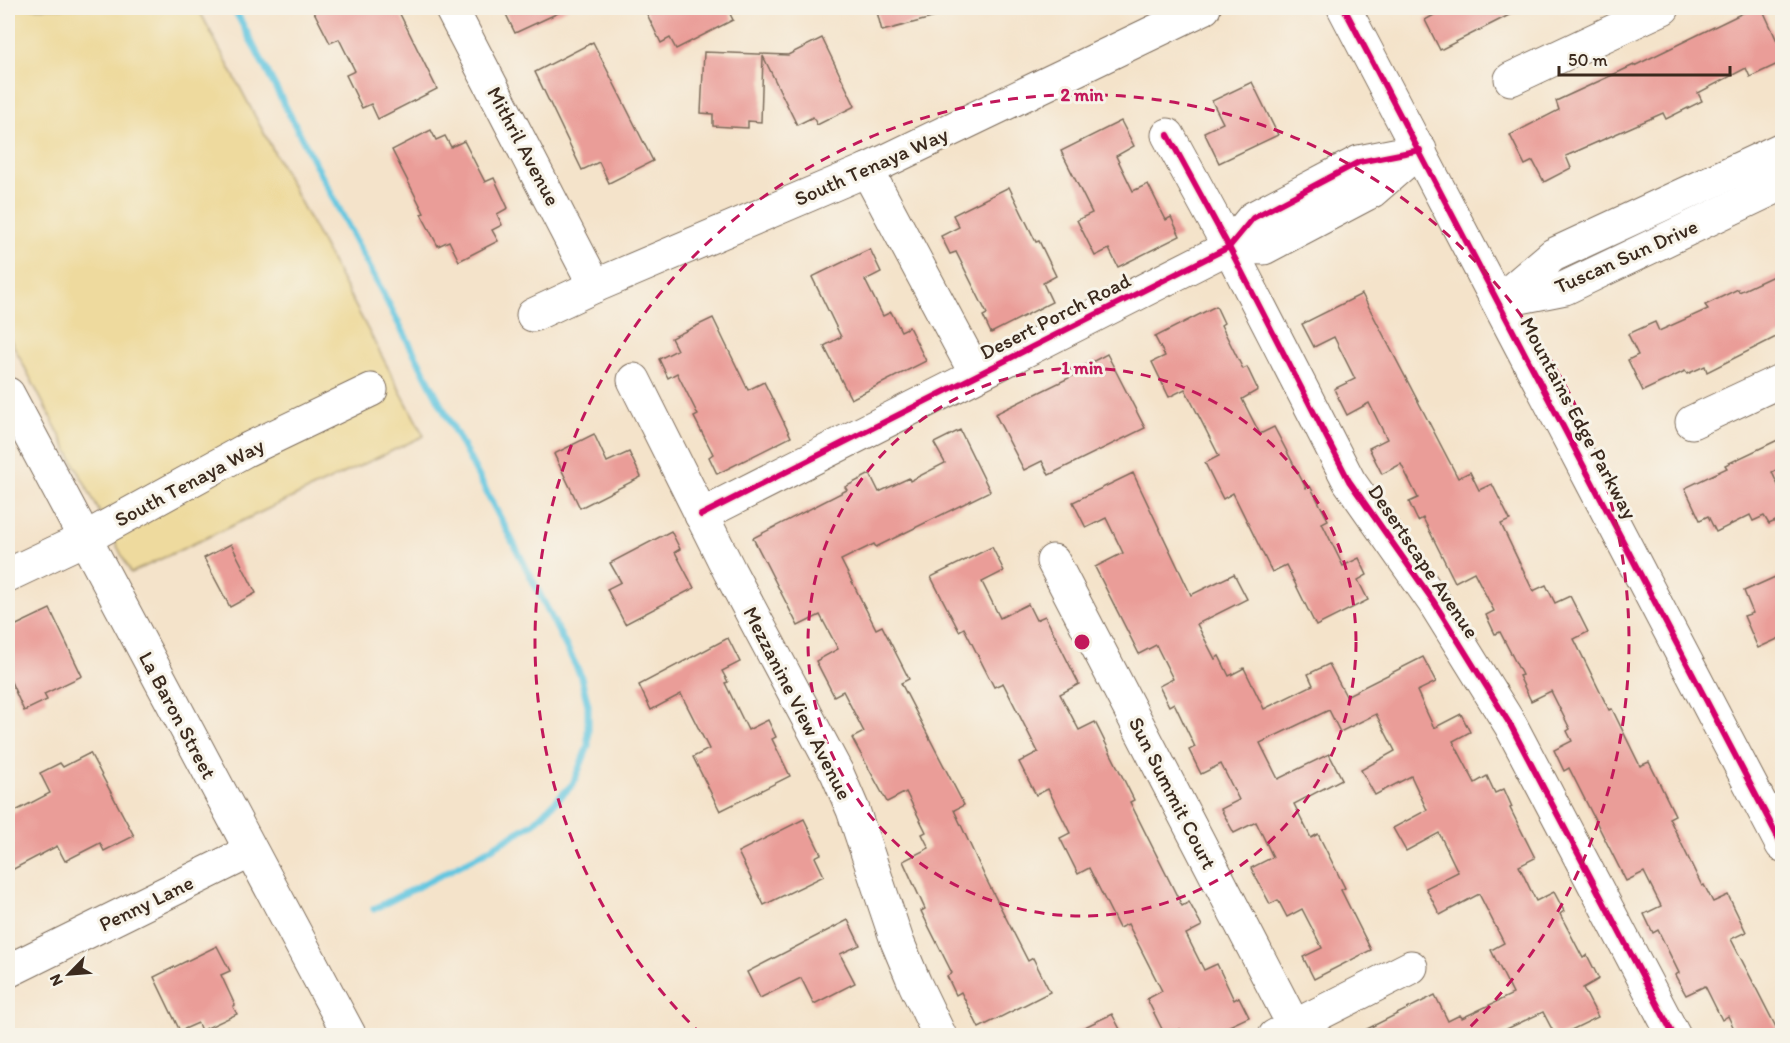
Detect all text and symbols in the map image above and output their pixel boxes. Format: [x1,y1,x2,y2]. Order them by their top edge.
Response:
scale bar [1559,39,1730,77]
text: 50 m [1568,49,1608,71]
street label: Mithril Avenue [482,82,566,210]
text: 2 min [1061,84,1104,106]
street label: South Tenaya Way [790,121,952,211]
street label: Tuscan Sun Drive [1551,213,1701,299]
street label: Desert Porch Road [975,267,1135,365]
street label: Mountains Edge Parkway [1515,313,1643,524]
text: 1 min [1061,357,1103,379]
street label: South Tenaya Way [110,432,268,532]
street label: Desertscape Avenue [1363,479,1485,643]
street label: Mezzanine View Avenue [738,602,858,804]
centre of rings [1072,632,1092,652]
street label: La Baron Street [134,647,222,783]
street label: Sun Summit Court [1124,713,1222,873]
street label: Penny Lane [95,869,197,937]
north arrow [39,944,99,1004]
text: N [45,971,67,989]

